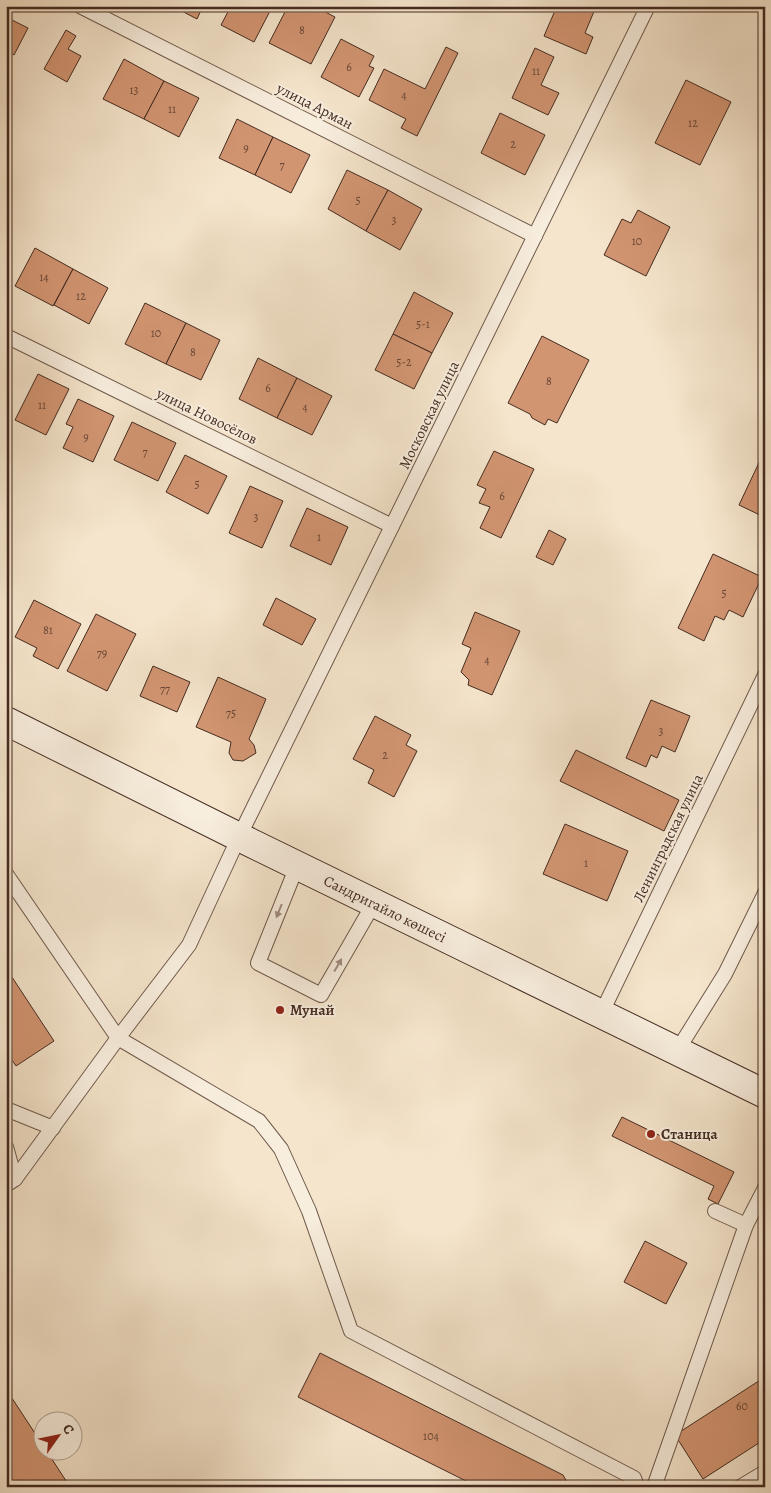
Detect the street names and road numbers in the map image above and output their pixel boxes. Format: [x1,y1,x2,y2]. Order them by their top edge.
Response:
street label: улица Арман [272,78,357,134]
street label: Московская улица [394,357,464,472]
street label: улица Новосёлов [152,382,261,449]
street label: Ленинградская улица [628,770,708,905]
street label: Сандригайло көшесі [320,871,450,947]

